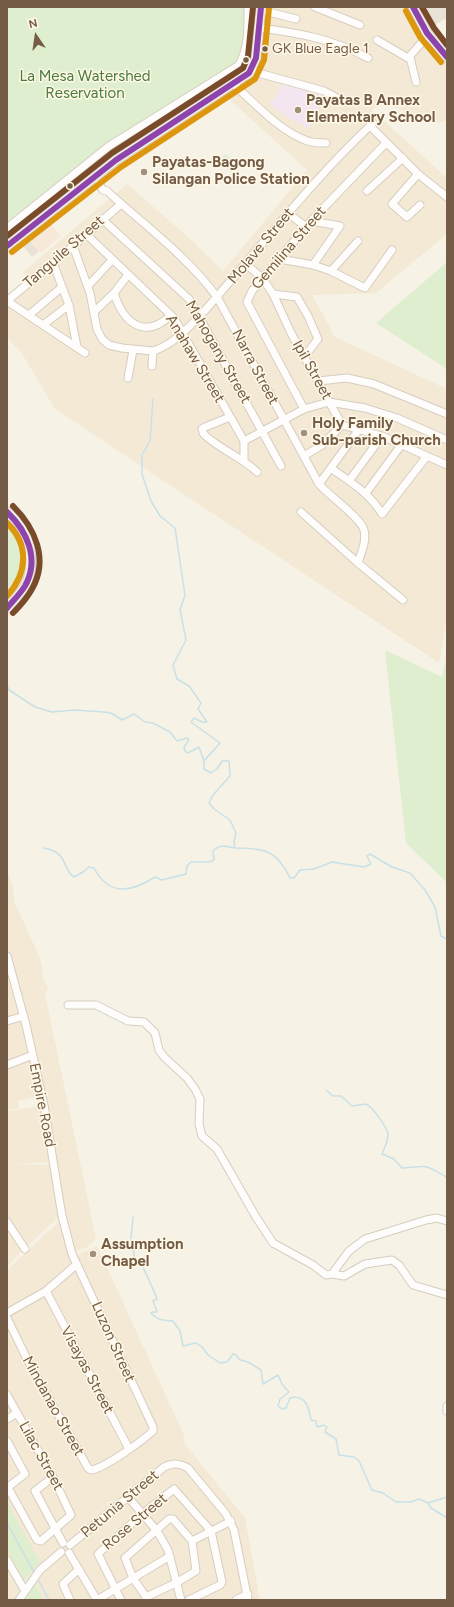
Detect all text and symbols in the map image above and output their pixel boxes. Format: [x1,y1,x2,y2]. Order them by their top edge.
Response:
north arrow [16,16,56,56]
text: N [28,17,39,31]
place label: GK Blue Eagle 1 [272,41,369,57]
marker: GK Blue Eagle 1 [260,44,270,54]
unlabelled marker [241,55,251,65]
park label: La Mesa Watershed Reservation [19,68,151,103]
place label: Payatas B Annex Elementary School [306,92,435,127]
marker: Payatas B Annex Elementary School [293,105,303,115]
place label: Payatas-Bagong Silangan Police Station [152,154,310,189]
marker: Payatas-Bagong Silangan Police Station [139,167,149,177]
unlabelled marker [65,181,75,191]
street label: Gemilina Street [248,203,330,293]
street label: Molave Street [224,204,298,288]
street label: Tanguile Street [20,212,108,292]
street label: Mahogany Street [181,297,255,407]
street label: Anahaw Street [162,312,228,406]
street label: Narra Street [228,326,282,408]
street label: Ipil Street [288,337,336,403]
place label: Holy Family Sub-parish Church [312,415,441,450]
marker: Holy Family Sub-parish Church [299,428,309,438]
street label: Empire Road [25,1061,59,1149]
place label: Assumption Chapel [101,1236,183,1271]
marker: Assumption Chapel [88,1249,98,1259]
street label: Luzon Street [87,1299,139,1385]
street label: Visayas Street [56,1323,118,1417]
street label: Mindanao Street [18,1353,88,1459]
street label: Lilac Street [15,1418,67,1494]
street label: Petunia Street [77,1466,163,1542]
street label: Rose Street [99,1490,171,1554]

